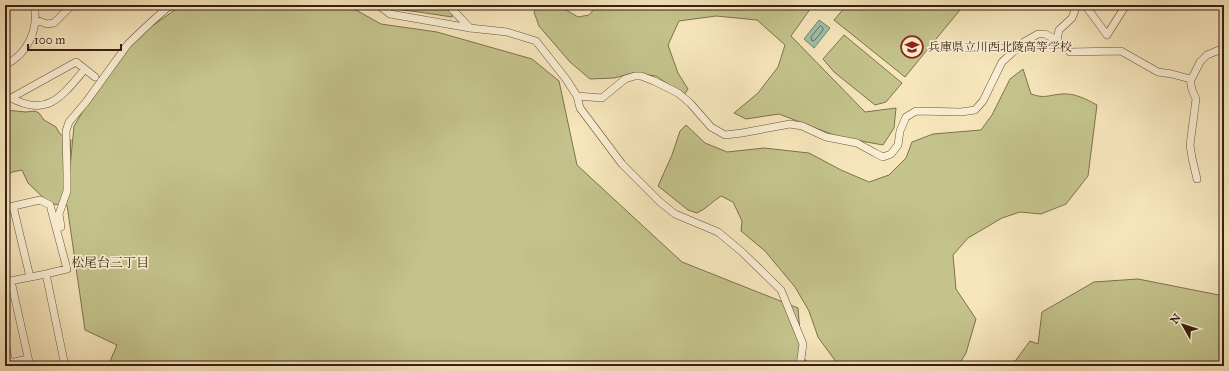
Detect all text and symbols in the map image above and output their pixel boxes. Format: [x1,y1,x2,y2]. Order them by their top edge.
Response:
scale bar [28,26,121,52]
text: 100 m [34,33,65,47]
school or university icon: 兵庫県立川西北陵高等学校 [899,34,925,60]
place label: 兵庫県立川西北陵高等学校 [928,40,1072,54]
district label: 松尾台三丁目 [71,255,149,271]
north arrow [1163,305,1203,345]
text: N [1168,311,1184,327]

